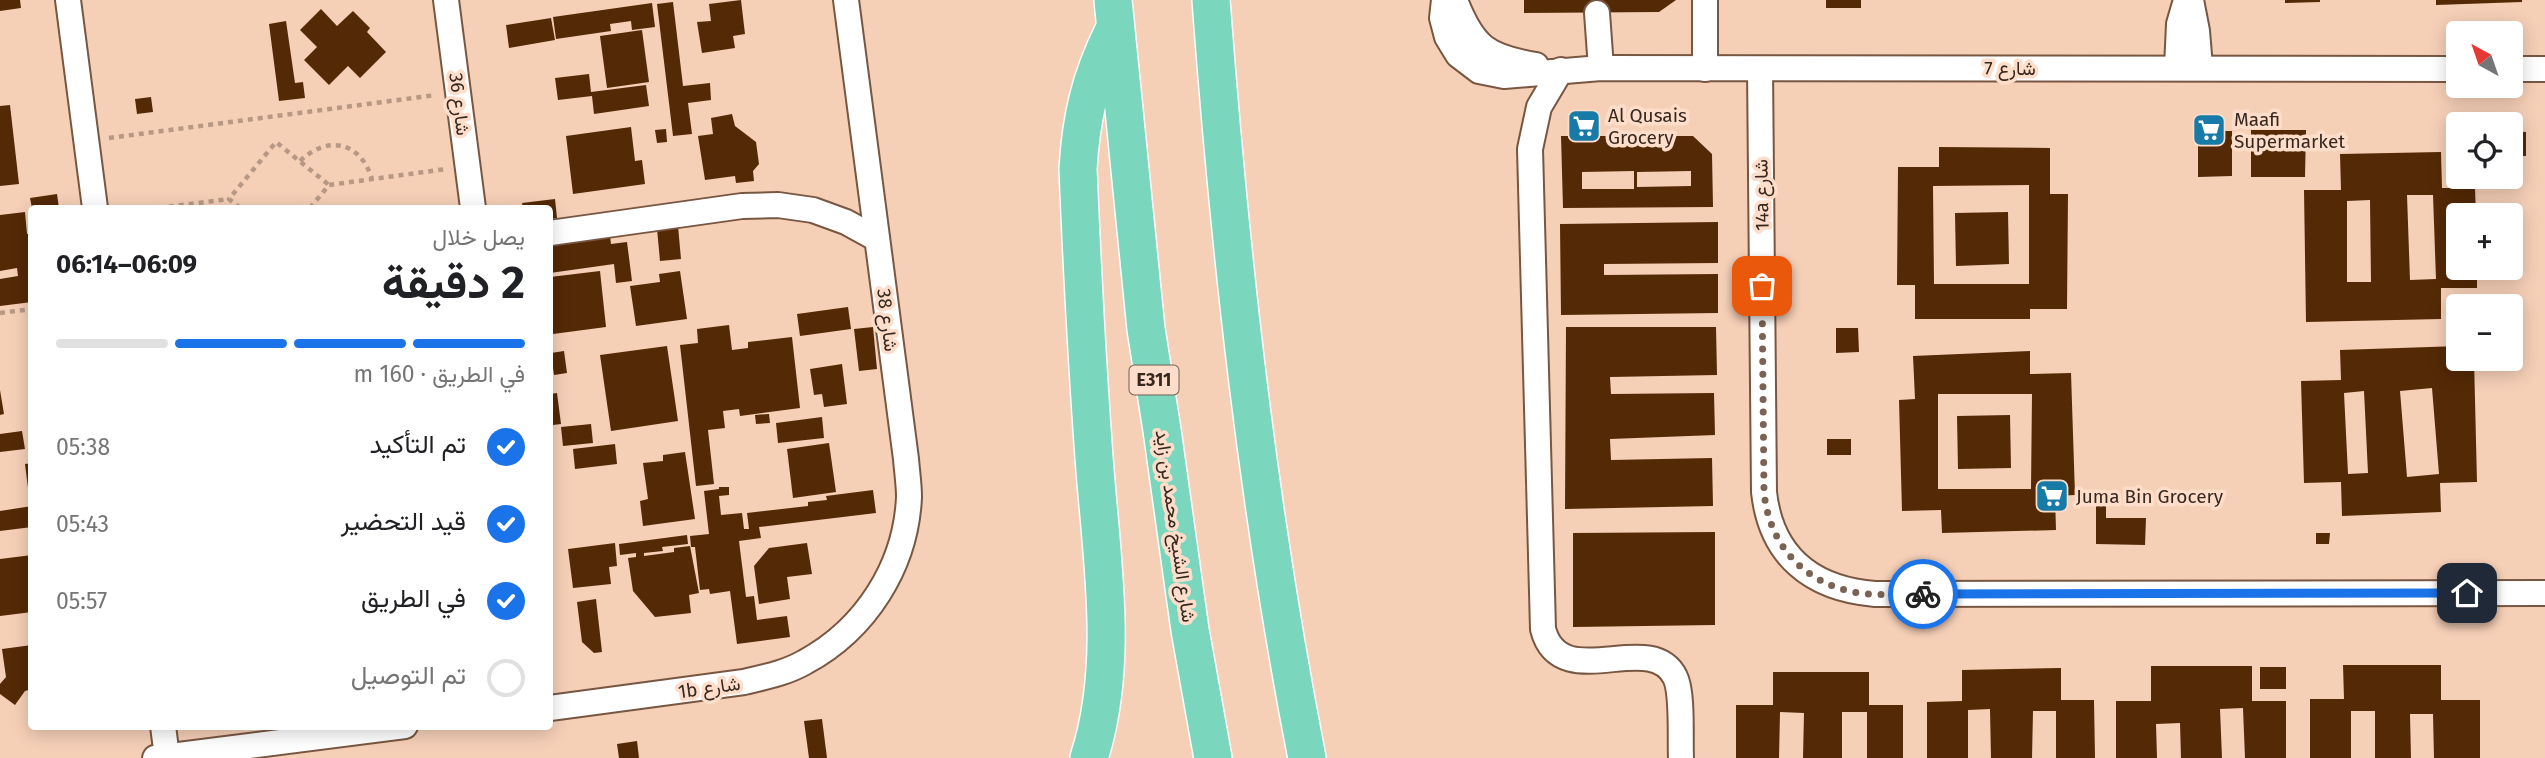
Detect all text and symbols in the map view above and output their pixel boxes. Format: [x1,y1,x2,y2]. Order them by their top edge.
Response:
north arrow [2446,21,2524,98]
map controls [2446,21,2523,371]
street label: شارع 7 [1984,57,2036,81]
street label: شارع 36 [443,71,475,137]
place label: Al Qusais Grocery [1608,104,1687,149]
supermarket icon: Al Qusais Grocery [1565,107,1603,145]
place label: Maafi Supermarket [2234,108,2345,153]
supermarket icon: Maafi Supermarket [2190,111,2228,149]
button: locate [2446,112,2523,189]
street label: 14a شارع [1749,159,1775,231]
button: + [2446,203,2523,280]
text: يصل خلال [433,223,525,251]
text: 06:09–06:14 [56,249,197,280]
text: 2 دقيقة [382,255,525,310]
pin [1732,256,1792,316]
icon: bag [1743,267,1781,305]
street label: شارع 38 [871,287,903,353]
button: − [2446,294,2523,371]
text: في الطريق · 160 m [354,360,525,388]
road number: E311 [1130,366,1178,394]
icon: check [487,428,525,466]
street label: شارع الشيخ محمد بن زايد [1149,428,1200,624]
text: تم التأكيد [370,429,466,460]
text: 05:38 [56,433,110,461]
supermarket icon: Juma Bin Grocery [2033,477,2071,515]
place label: Juma Bin Grocery [2076,485,2224,508]
icon: check [487,505,525,543]
text: قيد التحضير [341,506,466,537]
text: 05:43 [56,510,109,538]
courier [1888,559,1958,629]
pin [2437,563,2497,623]
icon: home [2448,574,2486,612]
icon: bike [1904,575,1942,613]
icon: check [487,582,525,620]
text: في الطريق [361,583,466,614]
text: 05:57 [56,587,107,615]
text: تم التوصيل [351,660,466,691]
street label: 1b شارع [676,672,742,704]

